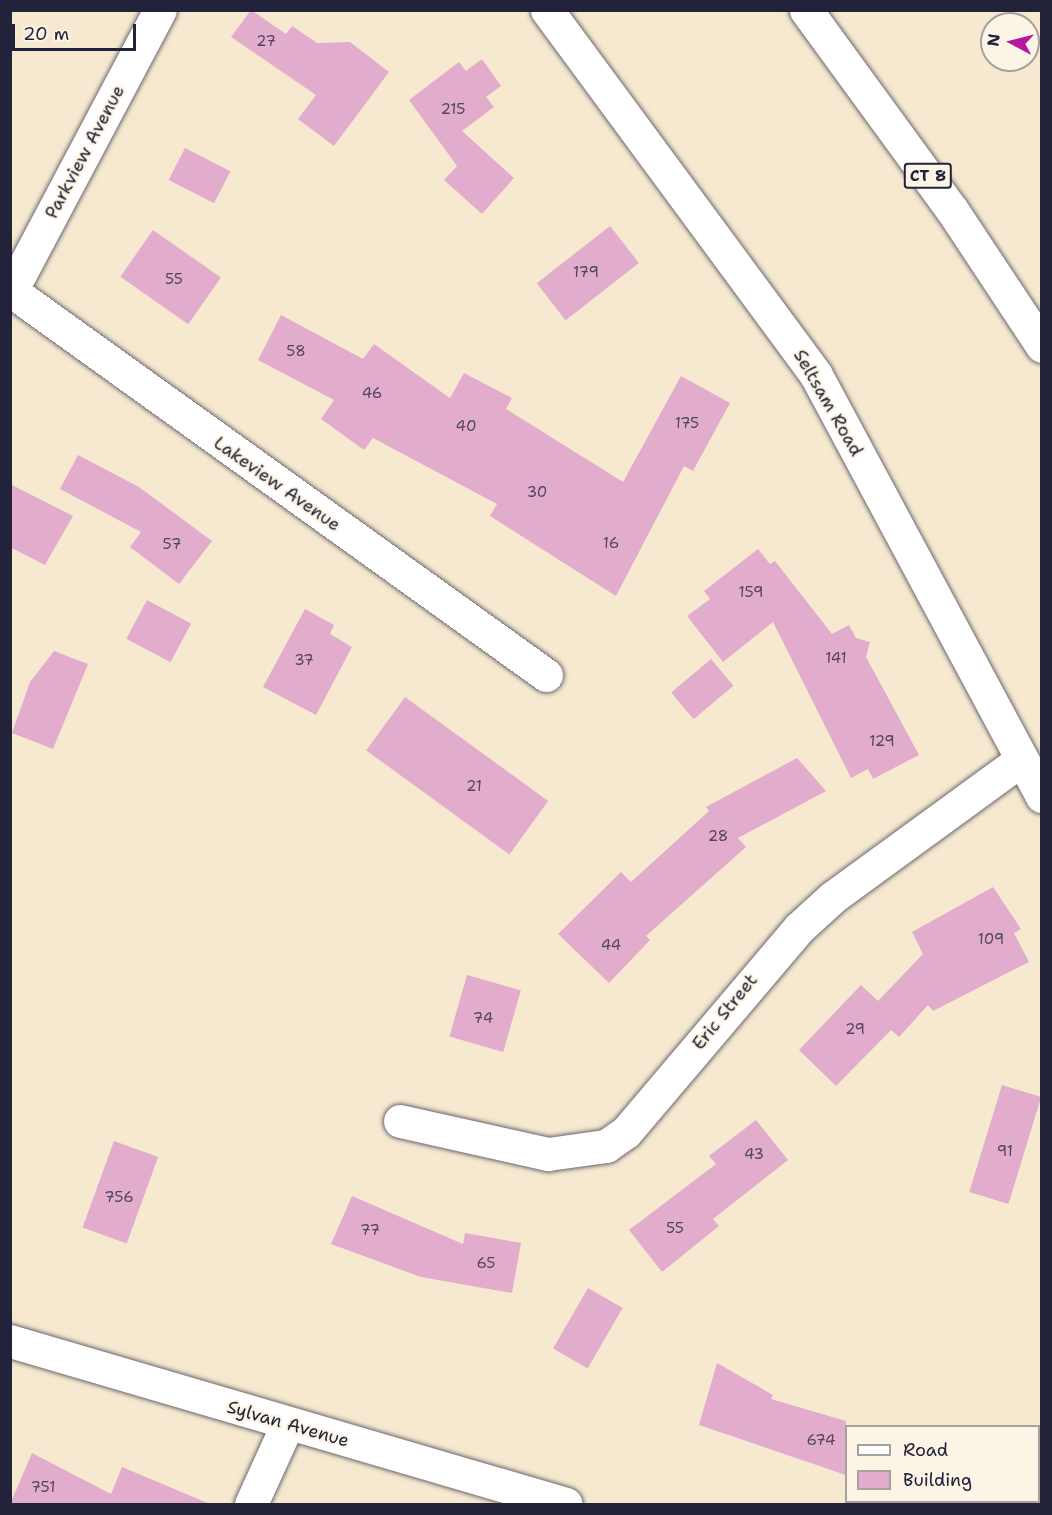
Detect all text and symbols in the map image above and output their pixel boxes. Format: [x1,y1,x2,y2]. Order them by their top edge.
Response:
scale bar [15,12,140,50]
north arrow [980,12,1040,72]
text: 20 m [23,22,69,46]
text: N [982,32,1005,48]
house number: 27 [256,33,276,51]
street label: Parkview Avenue [41,82,129,222]
house number: 215 [441,101,465,119]
road number: CT 8 [902,163,954,189]
house number: 179 [573,264,599,282]
house number: 55 [165,271,183,289]
house number: 58 [286,343,306,361]
street label: Seltsam Road [789,346,867,460]
house number: 46 [362,385,382,403]
house number: 175 [675,415,699,433]
house number: 40 [456,418,476,436]
street label: Lakeview Avenue [209,432,345,536]
house number: 30 [527,484,547,502]
house number: 16 [603,535,619,553]
house number: 57 [163,536,181,554]
house number: 159 [739,584,763,602]
house number: 141 [825,650,847,668]
house number: 37 [294,652,314,670]
house number: 129 [869,733,895,751]
house number: 21 [466,778,482,796]
house number: 28 [708,828,728,846]
house number: 109 [978,931,1004,949]
house number: 44 [601,937,621,955]
street label: Eric Street [688,970,762,1054]
house number: 74 [473,1010,493,1028]
house number: 29 [845,1021,865,1039]
house number: 91 [997,1143,1013,1161]
house number: 43 [744,1146,764,1164]
house number: 756 [104,1189,134,1207]
house number: 55 [666,1220,684,1238]
house number: 77 [360,1222,380,1240]
house number: 65 [476,1255,496,1273]
street label: Sylvan Avenue [224,1396,352,1452]
legend [845,1425,1040,1503]
house number: 674 [806,1432,836,1450]
text: Road [903,1438,948,1462]
text: Building [903,1468,972,1492]
house number: 751 [31,1479,55,1497]

